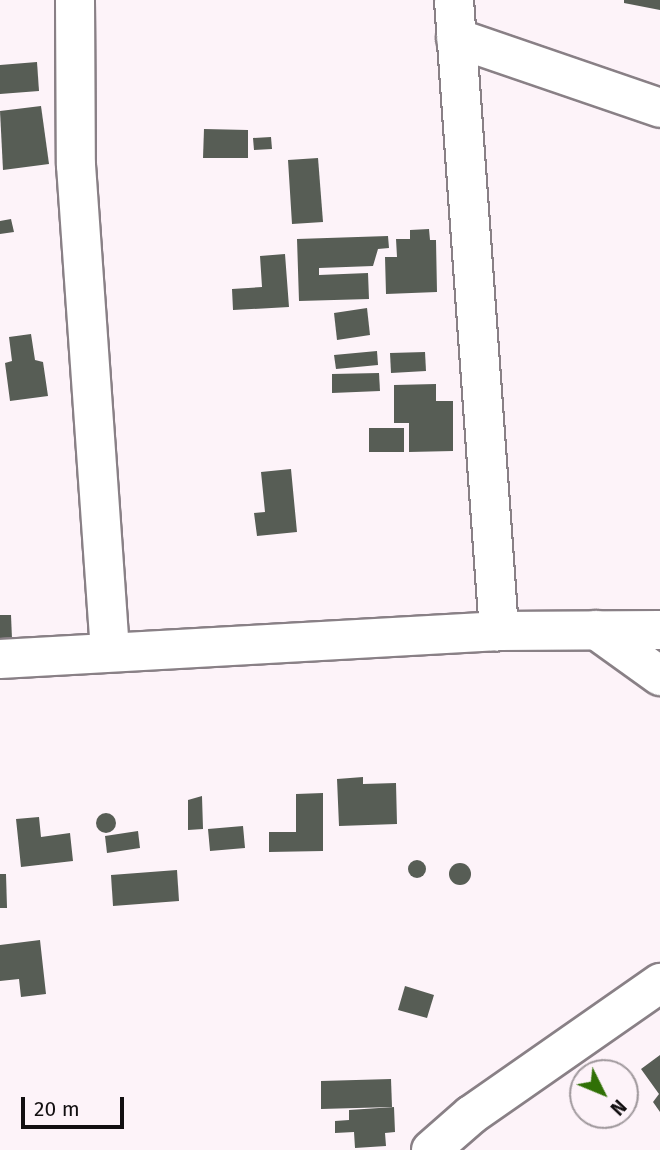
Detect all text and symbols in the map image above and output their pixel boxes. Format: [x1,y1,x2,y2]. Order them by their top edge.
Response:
north arrow [569,1059,639,1129]
scale bar [24,1084,128,1128]
text: N [606,1095,631,1120]
text: 20 m [34,1096,80,1122]

